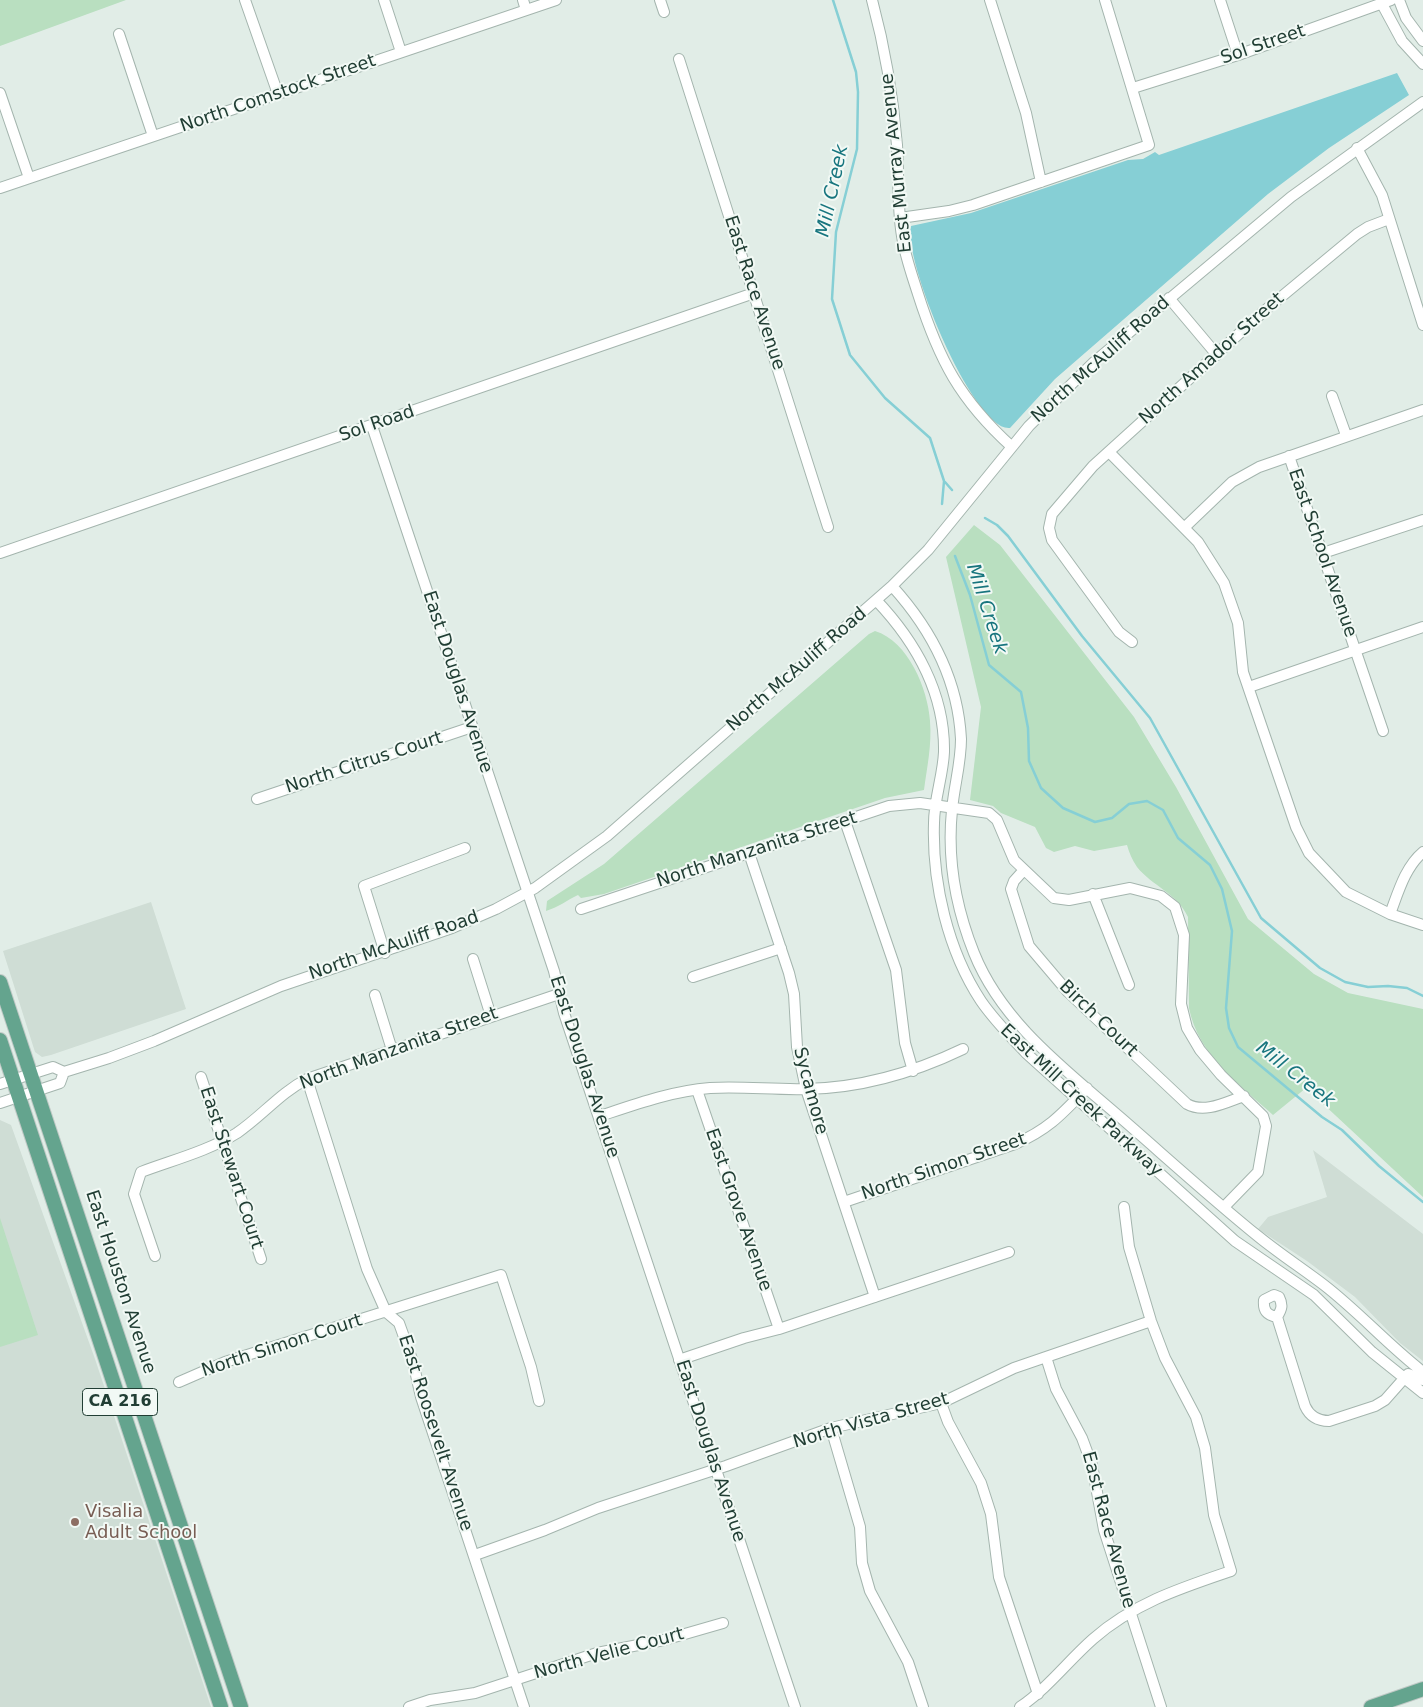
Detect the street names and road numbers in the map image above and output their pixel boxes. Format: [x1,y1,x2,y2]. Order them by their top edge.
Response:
street label: Sol Street [1218,20,1308,70]
street label: North Comstock Street [177,50,379,138]
street label: East Murray Avenue [877,72,917,254]
street label: East Race Avenue [719,213,789,373]
street label: North Amador Street [1135,288,1289,430]
street label: North McAuliff Road [1027,292,1175,428]
street label: Sol Road [336,401,418,447]
street label: East School Avenue [1283,466,1361,640]
street label: East Douglas Avenue [417,588,497,776]
street label: North McAuliff Road [723,603,871,737]
street label: North Citrus Court [283,727,445,799]
street label: North Manzanita Street [654,807,860,893]
street label: North McAuliff Road [306,907,482,985]
street label: East Douglas Avenue [544,973,624,1161]
street label: Birch Court [1054,976,1142,1062]
street label: North Manzanita Street [297,1003,501,1095]
street label: East Mill Creek Parkway [995,1020,1167,1182]
street label: Sycamore [788,1045,832,1137]
street label: East Stewart Court [195,1084,267,1252]
street label: East Grove Avenue [700,1126,776,1294]
street label: North Simon Street [859,1129,1029,1205]
street label: East Houston Avenue [80,1187,160,1377]
street label: North Simon Court [199,1310,365,1382]
street label: East Roosevelt Avenue [393,1332,477,1534]
street label: East Douglas Avenue [670,1357,750,1545]
road number: CA 216 [82,1388,158,1415]
street label: North Vista Street [791,1388,951,1454]
street label: East Race Avenue [1077,1449,1139,1611]
street label: North Velie Court [532,1624,686,1684]

